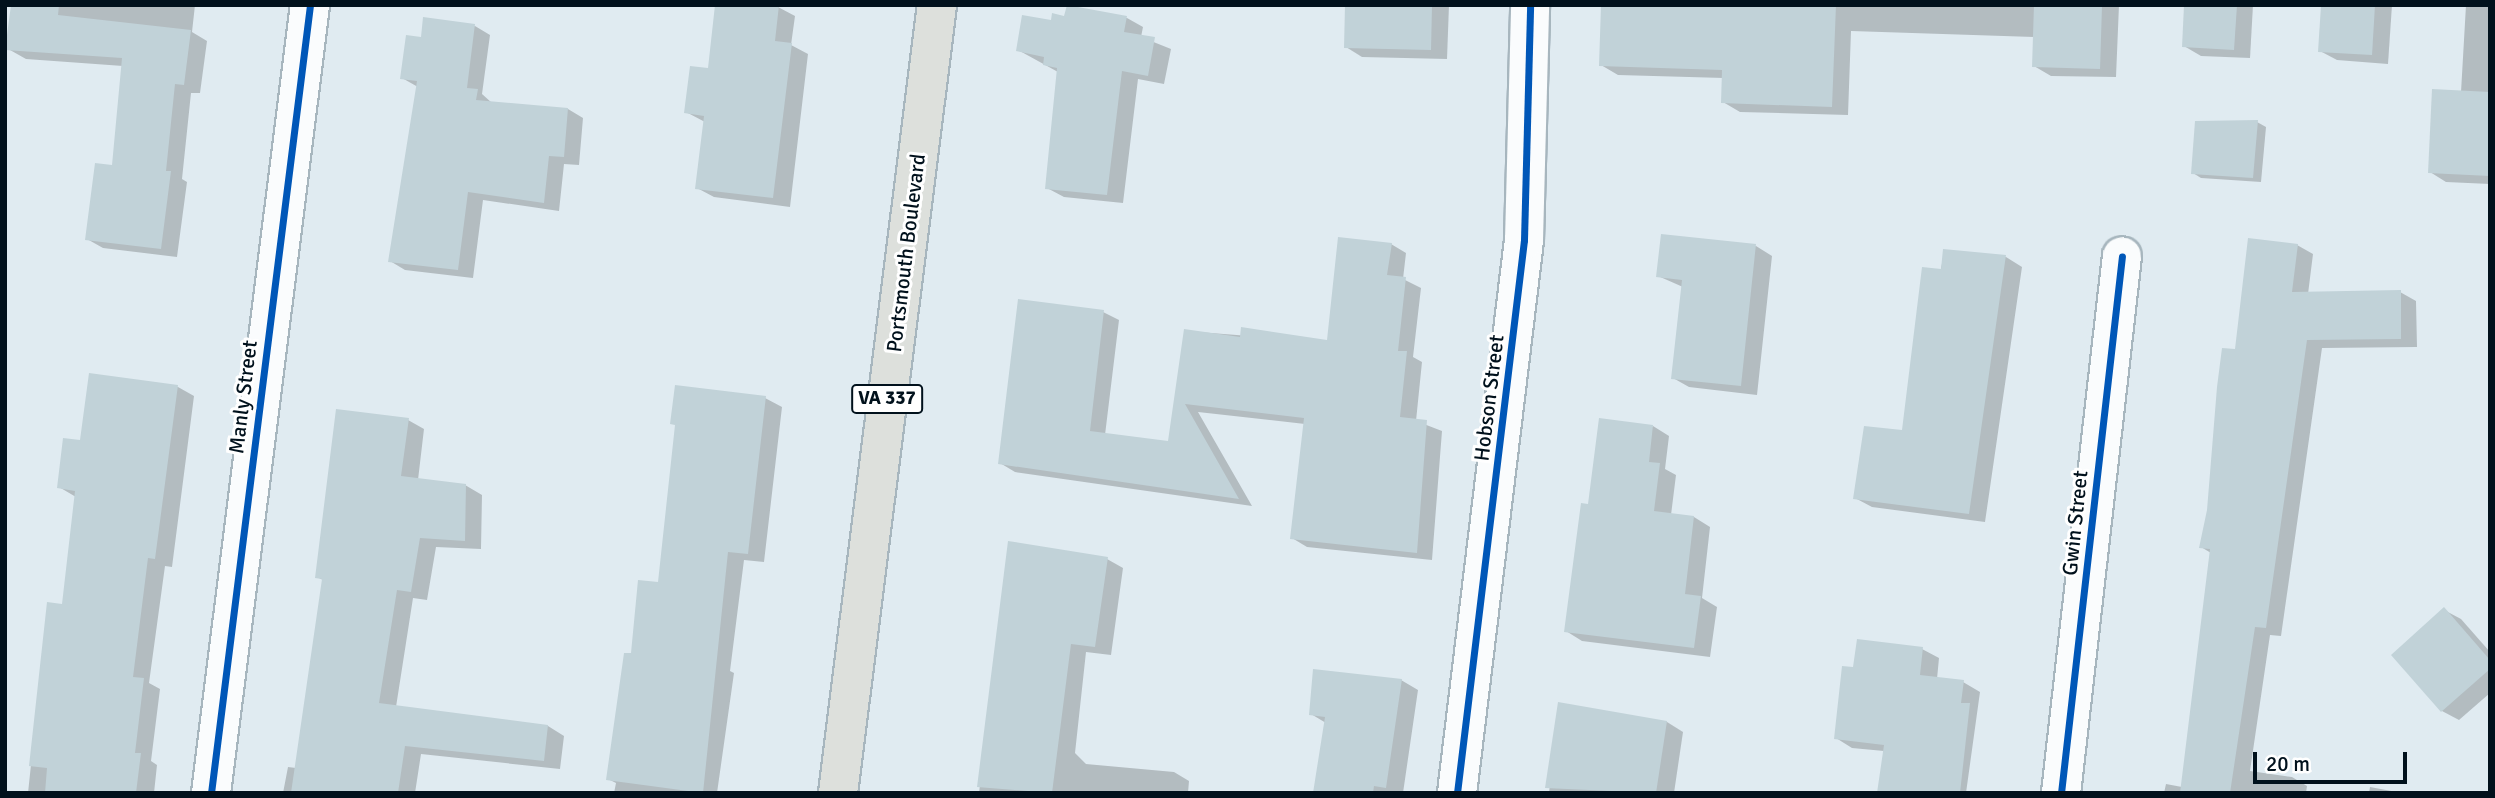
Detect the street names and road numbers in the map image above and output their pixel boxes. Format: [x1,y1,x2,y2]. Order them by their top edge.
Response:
street label: Portsmouth Boulevard [881,152,931,354]
street label: Hobson Street [1469,333,1509,463]
street label: Manly Street [224,339,262,455]
road number: VA 337 [850,384,924,414]
street label: Gwin Street [2057,469,2093,577]

